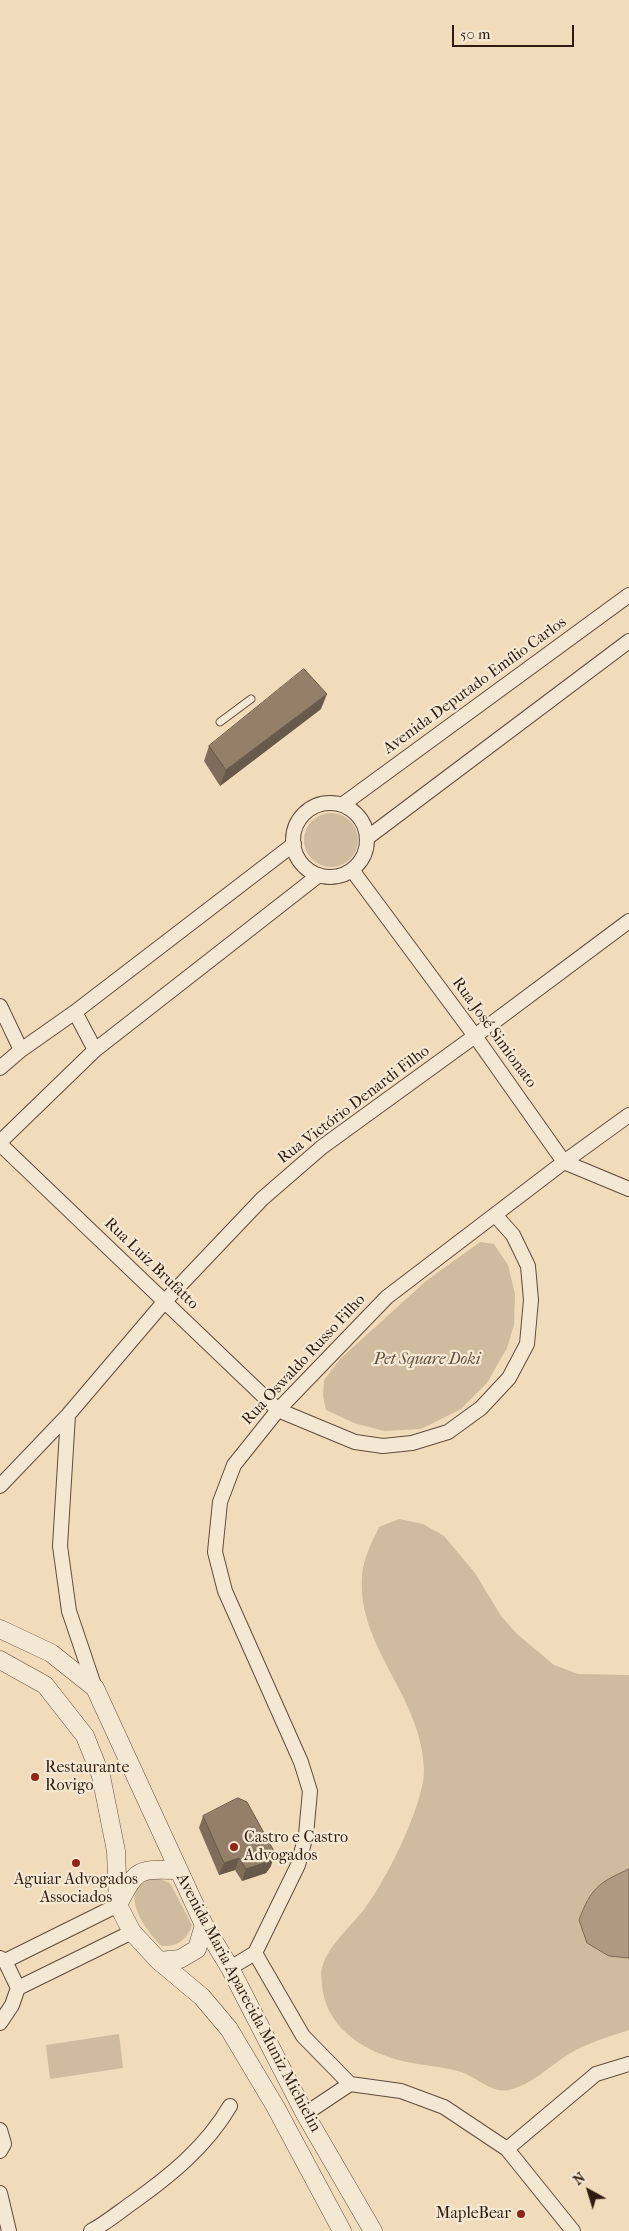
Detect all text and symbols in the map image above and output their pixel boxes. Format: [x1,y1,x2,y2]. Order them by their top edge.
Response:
scale bar [454,15,576,47]
text: 50 m [460,25,490,43]
street label: Avenida Deputado Emílio Carlos [380,613,570,759]
street label: Rua José Simionato [448,974,540,1092]
street label: Rua Victório Denardi Filho [274,1042,434,1168]
street label: Rua Luiz Brufatto [100,1214,202,1314]
street label: Rua Oswaldo Russo Filho [238,1291,370,1429]
park label: Pet Square Doki [374,1350,480,1370]
place label: Restaurante Rovigo [45,1758,129,1796]
marker: Restaurante Rovigo [29,1771,41,1783]
place label: Castro e Castro Advogados [244,1828,348,1866]
marker: Castro e Castro Advogados [228,1841,240,1853]
marker: Aguiar Advogados Associados [70,1857,82,1869]
place label: Aguiar Advogados Associados [14,1870,138,1908]
street label: Avenida Maria Aparecida Muniz Michielin [171,1870,325,2136]
north arrow [564,2166,614,2216]
text: N [570,2169,589,2189]
place label: MapleBear [436,2204,511,2224]
marker: MapleBear [515,2208,527,2220]

